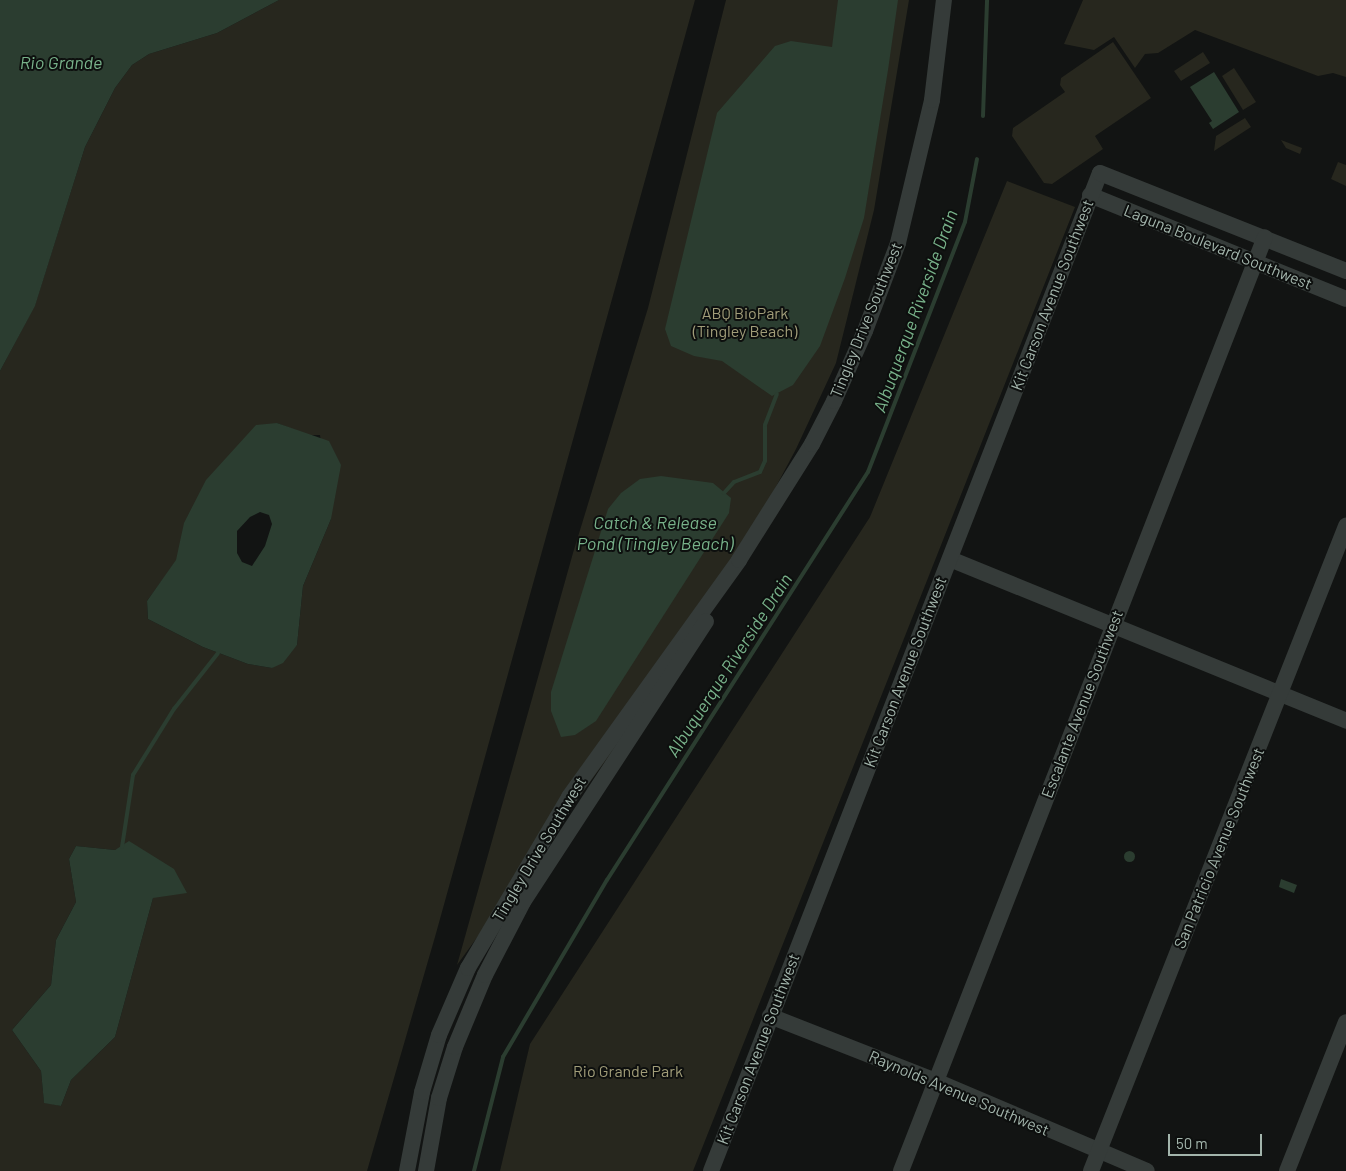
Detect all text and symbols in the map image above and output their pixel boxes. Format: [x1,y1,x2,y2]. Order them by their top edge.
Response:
water label: Rio Grande [20,51,102,73]
street label: Kit Carson Avenue Southwest [1007,197,1097,393]
street label: Laguna Boulevard Southwest [1121,200,1315,294]
water label: Albuquerque Riverside Drain [868,207,962,415]
street label: Tingley Drive Southwest [826,240,906,400]
park label: ABQ BioPark (Tingley Beach) [693,303,797,341]
water label: Catch & Release Pond (Tingley Beach) [577,512,733,554]
water label: Albuquerque Riverside Drain [662,569,796,761]
street label: Kit Carson Avenue Southwest [860,574,950,770]
street label: Escalante Avenue Southwest [1037,607,1127,801]
street label: San Patricio Avenue Southwest [1170,745,1268,951]
street label: Tingley Drive Southwest [488,773,590,925]
street label: Kit Carson Avenue Southwest [713,951,803,1147]
street label: Raynolds Avenue Southwest [866,1046,1052,1140]
park label: Rio Grande Park [573,1061,683,1081]
scale bar [1171,1124,1265,1156]
text: 50 m [1176,1134,1208,1152]

